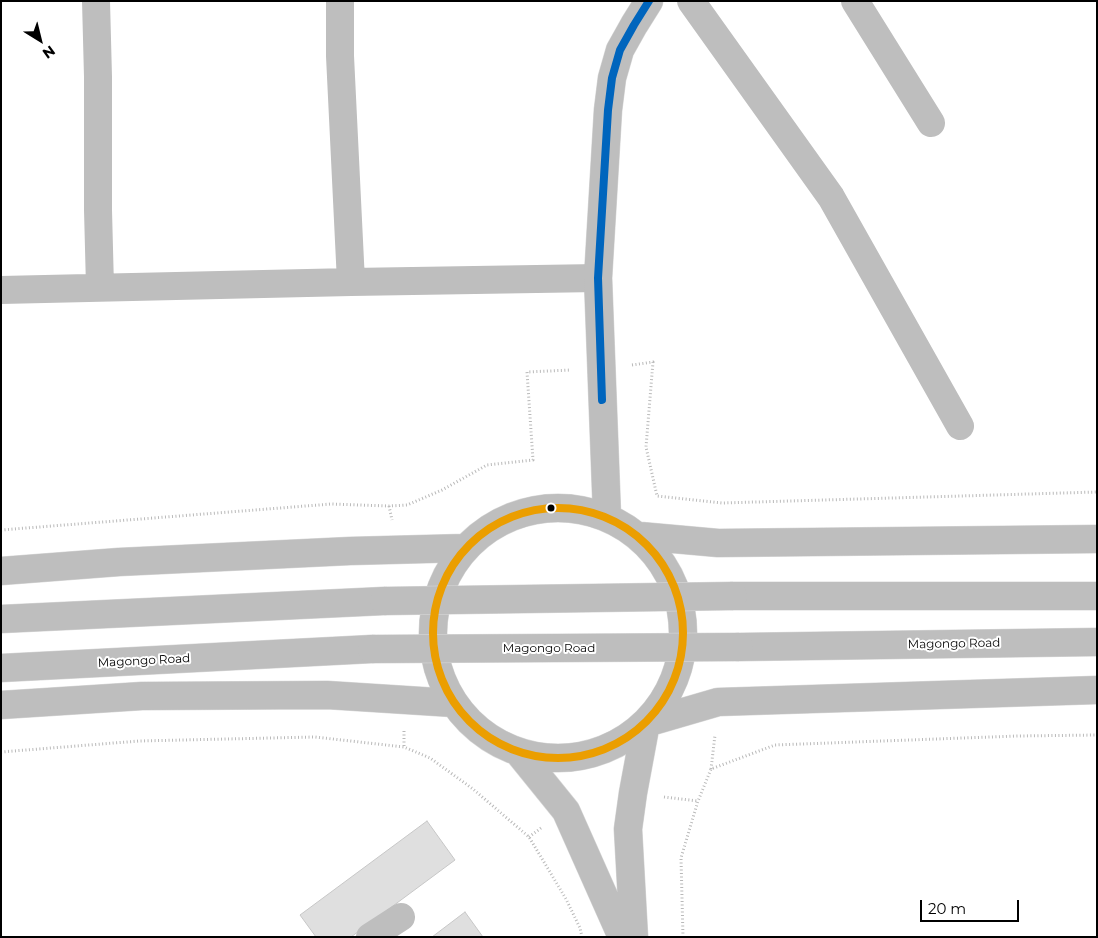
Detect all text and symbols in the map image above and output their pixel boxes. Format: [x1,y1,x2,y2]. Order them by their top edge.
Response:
north arrow [15,15,65,65]
text: N [39,42,59,63]
unlabelled marker [546,503,556,513]
street label: Magongo Road [908,636,1000,652]
street label: Magongo Road [503,641,595,655]
street label: Magongo Road [97,651,191,671]
scale bar [923,890,1022,922]
text: 20 m [928,899,966,918]

